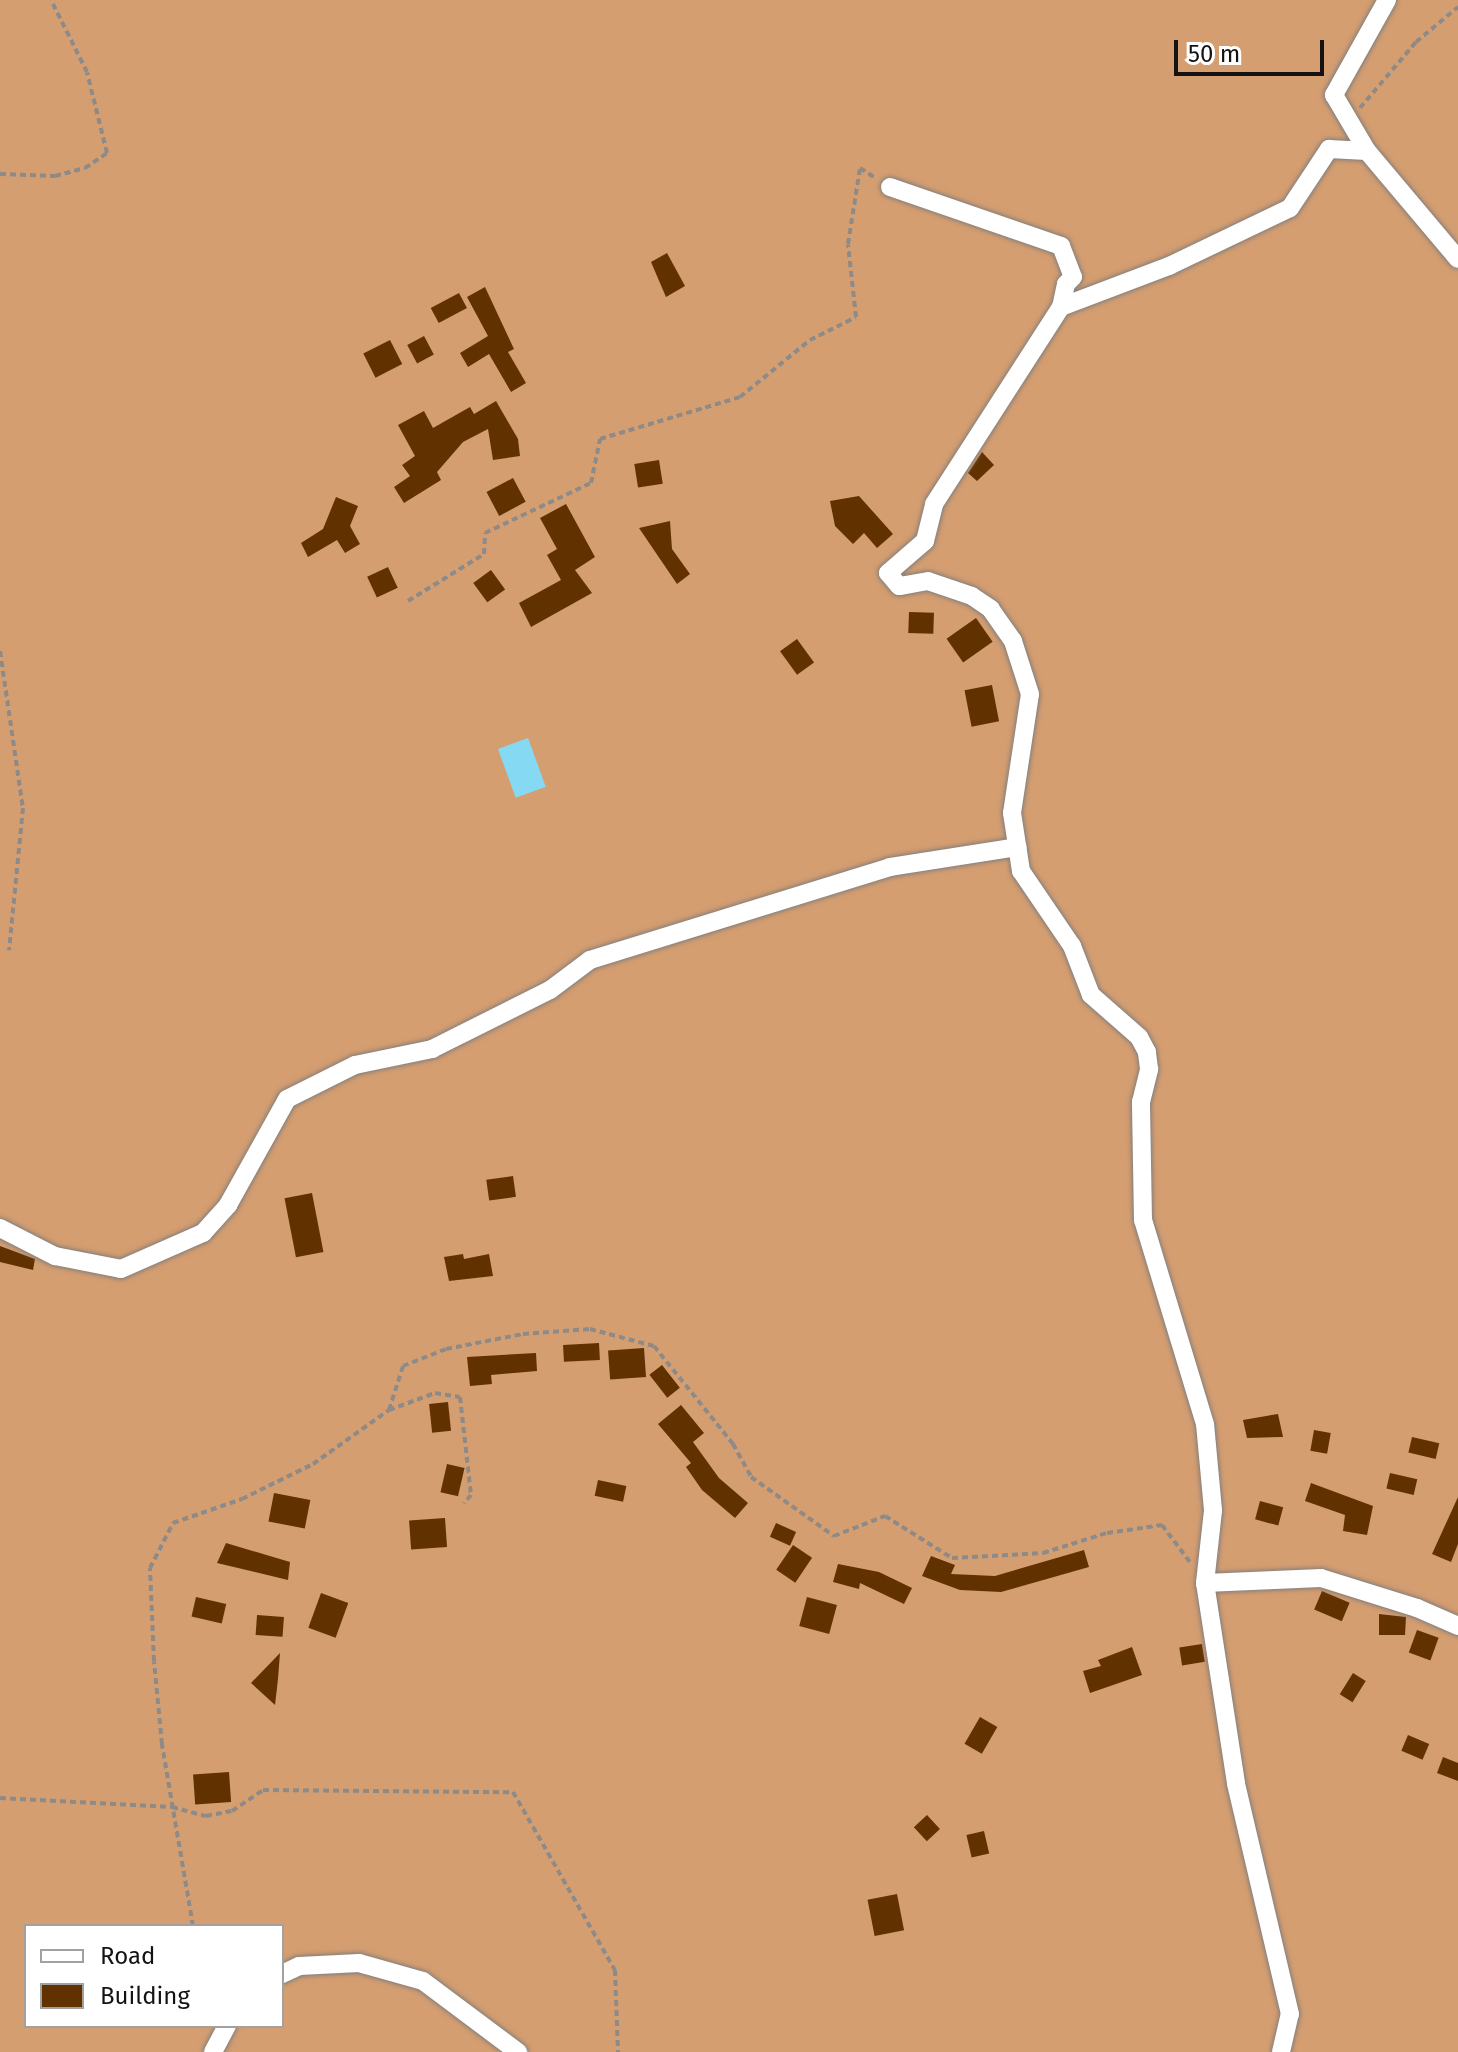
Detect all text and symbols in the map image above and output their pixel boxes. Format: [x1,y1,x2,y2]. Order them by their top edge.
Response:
scale bar [1178,24,1328,74]
text: 50 m [1188,40,1240,68]
legend [24,1924,284,2028]
text: Road [100,1942,155,1970]
text: Building [100,1982,190,2010]

